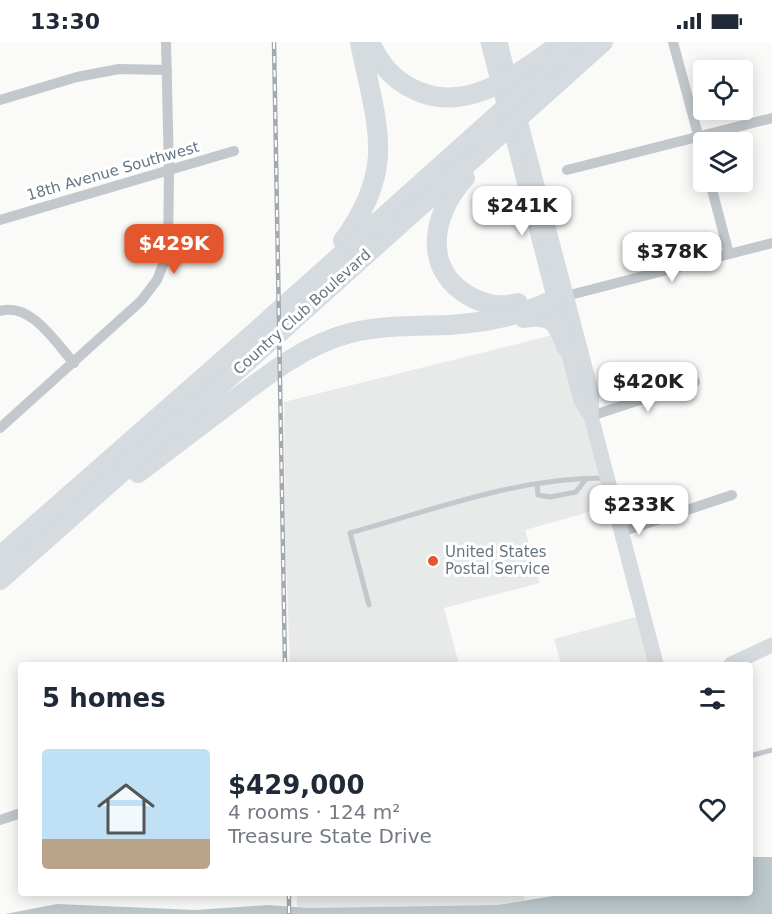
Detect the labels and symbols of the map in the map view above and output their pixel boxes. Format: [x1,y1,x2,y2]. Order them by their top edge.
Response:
street label: 18th Avenue Southwest [25,138,201,204]
pin: $241K [480,186,564,237]
pin: $429K [132,224,216,275]
pin: $378K [630,232,714,283]
street label: Country Club Boulevard [230,246,374,378]
pin: $420K [606,362,690,413]
pin: $233K [597,485,681,536]
place label: United States Postal Service [445,543,550,578]
marker: United States Postal Service [426,554,440,568]

